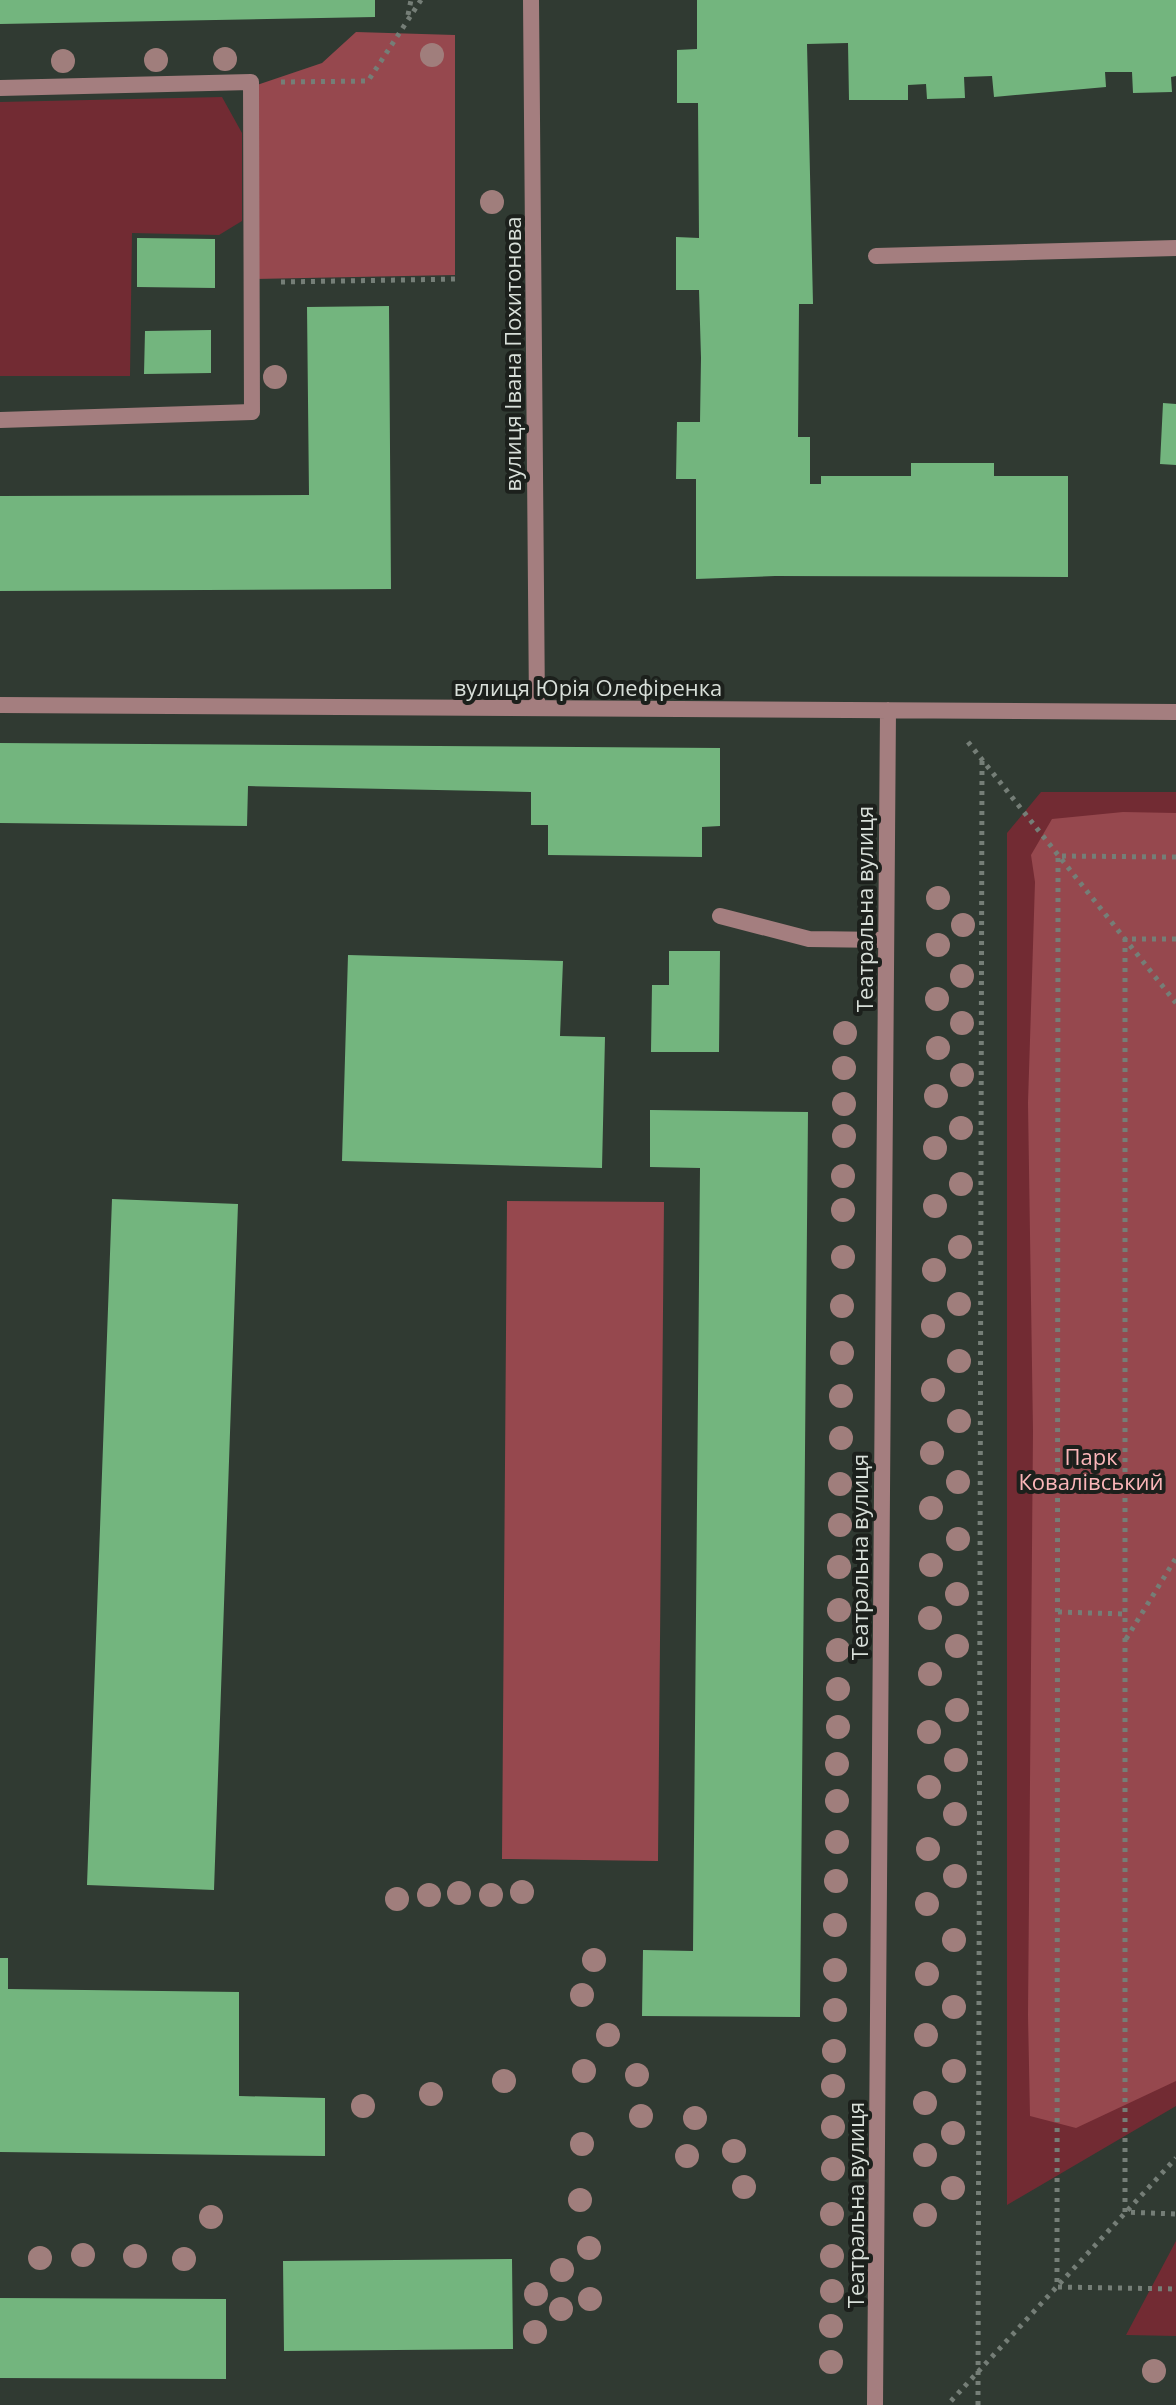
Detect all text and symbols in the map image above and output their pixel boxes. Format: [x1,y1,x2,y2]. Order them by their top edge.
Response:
street label: вулиця Івана Похитонова [497,216,527,492]
street label: вулиця Юрія Олефіренка [454,672,722,702]
street label: Театральна вулиця [849,806,879,1012]
park label: Парк Ковалівський [1018,1441,1164,1496]
street label: Театральна вулиця [844,1454,874,1660]
street label: Театральна вулиця [840,2102,870,2308]

